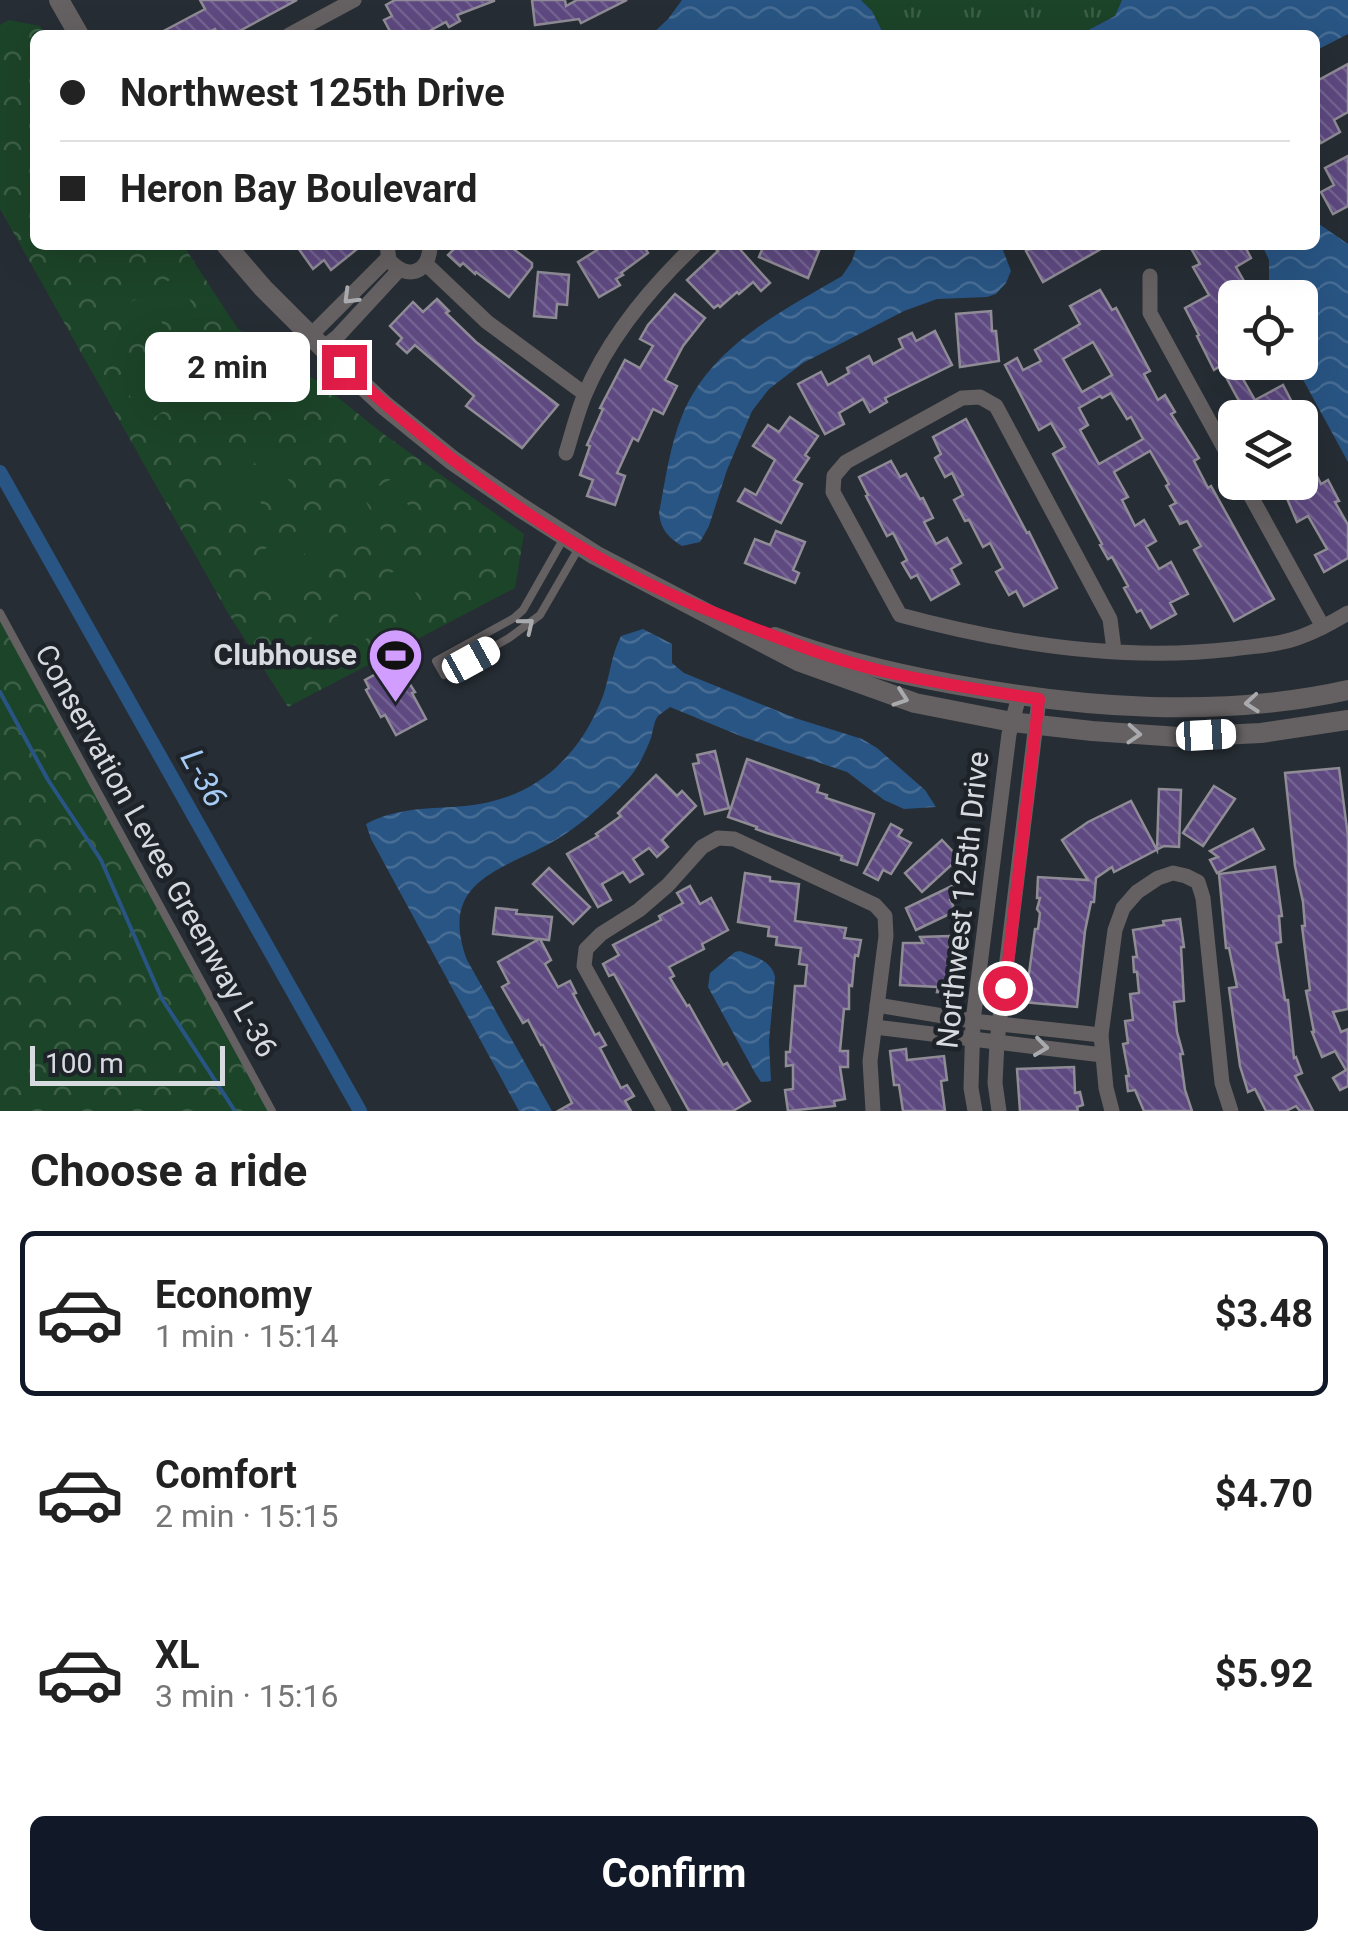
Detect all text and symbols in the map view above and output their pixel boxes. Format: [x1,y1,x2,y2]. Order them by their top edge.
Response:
text: Northwest 125th Drive [120,71,505,115]
text: Heron Bay Boulevard [120,167,477,211]
map controls [1218,280,1318,500]
button: locate [1218,280,1318,380]
one-way arrow [343,285,361,303]
callout: 2 min [144,332,309,402]
route end [322,345,367,390]
text: 2 min [187,348,268,386]
button: layers [1218,400,1318,500]
one-way arrow [515,619,533,637]
sports icon: Clubhouse [366,625,426,704]
car [437,632,505,688]
place label: Clubhouse [214,637,357,672]
street label: Conservation Levee Greenway L-36 [28,638,285,1063]
one-way arrow [891,686,909,707]
one-way arrow [1243,692,1259,713]
car [1175,718,1237,752]
one-way arrow [1127,723,1143,744]
water label: L-36 [173,742,235,814]
street label: Northwest 125th Drive [929,750,996,1050]
route start [983,966,1028,1011]
one-way arrow [1033,1036,1049,1057]
scale bar [30,1041,225,1086]
text: 100 m [45,1047,124,1080]
text: Choose a ride [30,1144,307,1197]
icon: car [35,1269,125,1359]
text: Economy [155,1273,312,1317]
text: $3.48 [1215,1292,1313,1336]
text: 1 min · 15:14 [155,1317,338,1355]
icon: car [35,1449,125,1539]
text: Comfort [155,1453,297,1497]
text: $4.70 [1215,1472,1313,1516]
text: 2 min · 15:15 [155,1497,338,1535]
icon: car [35,1629,125,1719]
text: XL [155,1633,200,1677]
text: $5.92 [1215,1652,1313,1696]
text: 3 min · 15:16 [155,1677,338,1715]
button: Confirm [30,1816,1318,1931]

